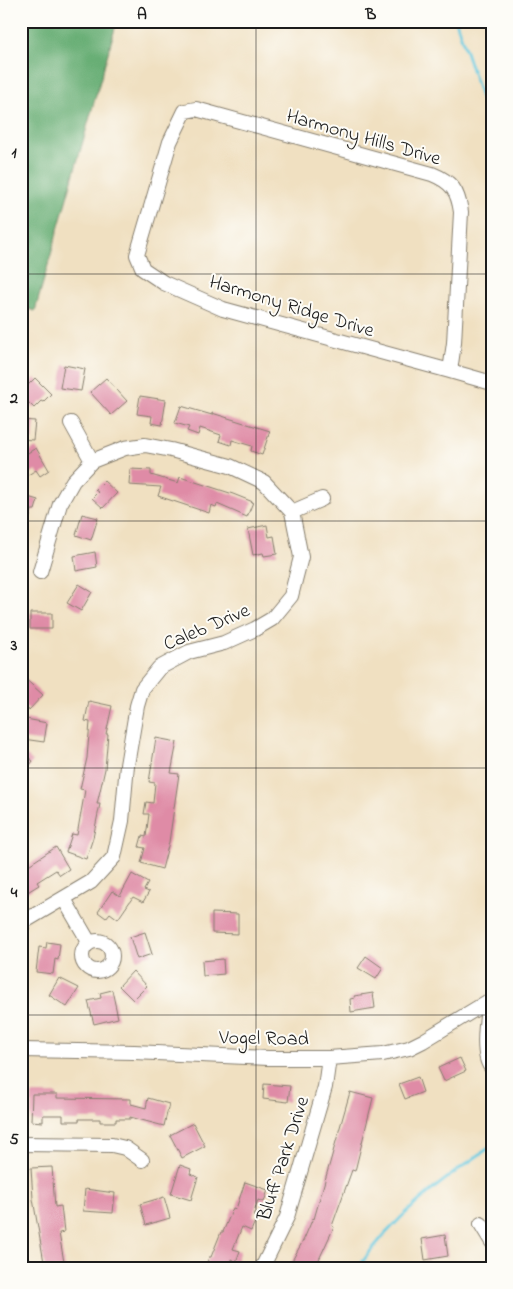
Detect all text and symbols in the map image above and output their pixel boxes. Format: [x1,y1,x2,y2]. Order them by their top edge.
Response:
text: A [137,3,147,27]
text: B [365,3,377,27]
street label: Harmony Hills Drive [283,102,444,174]
text: 1 [11,141,17,165]
street label: Harmony Ridge Drive [205,269,377,347]
text: 2 [9,387,18,411]
street label: Caleb Drive [159,597,255,660]
text: 3 [10,634,18,658]
text: 4 [10,881,18,905]
street label: Vogel Road [218,1024,309,1056]
street label: Bluff Park Drive [250,1093,318,1226]
text: 5 [9,1128,19,1152]

